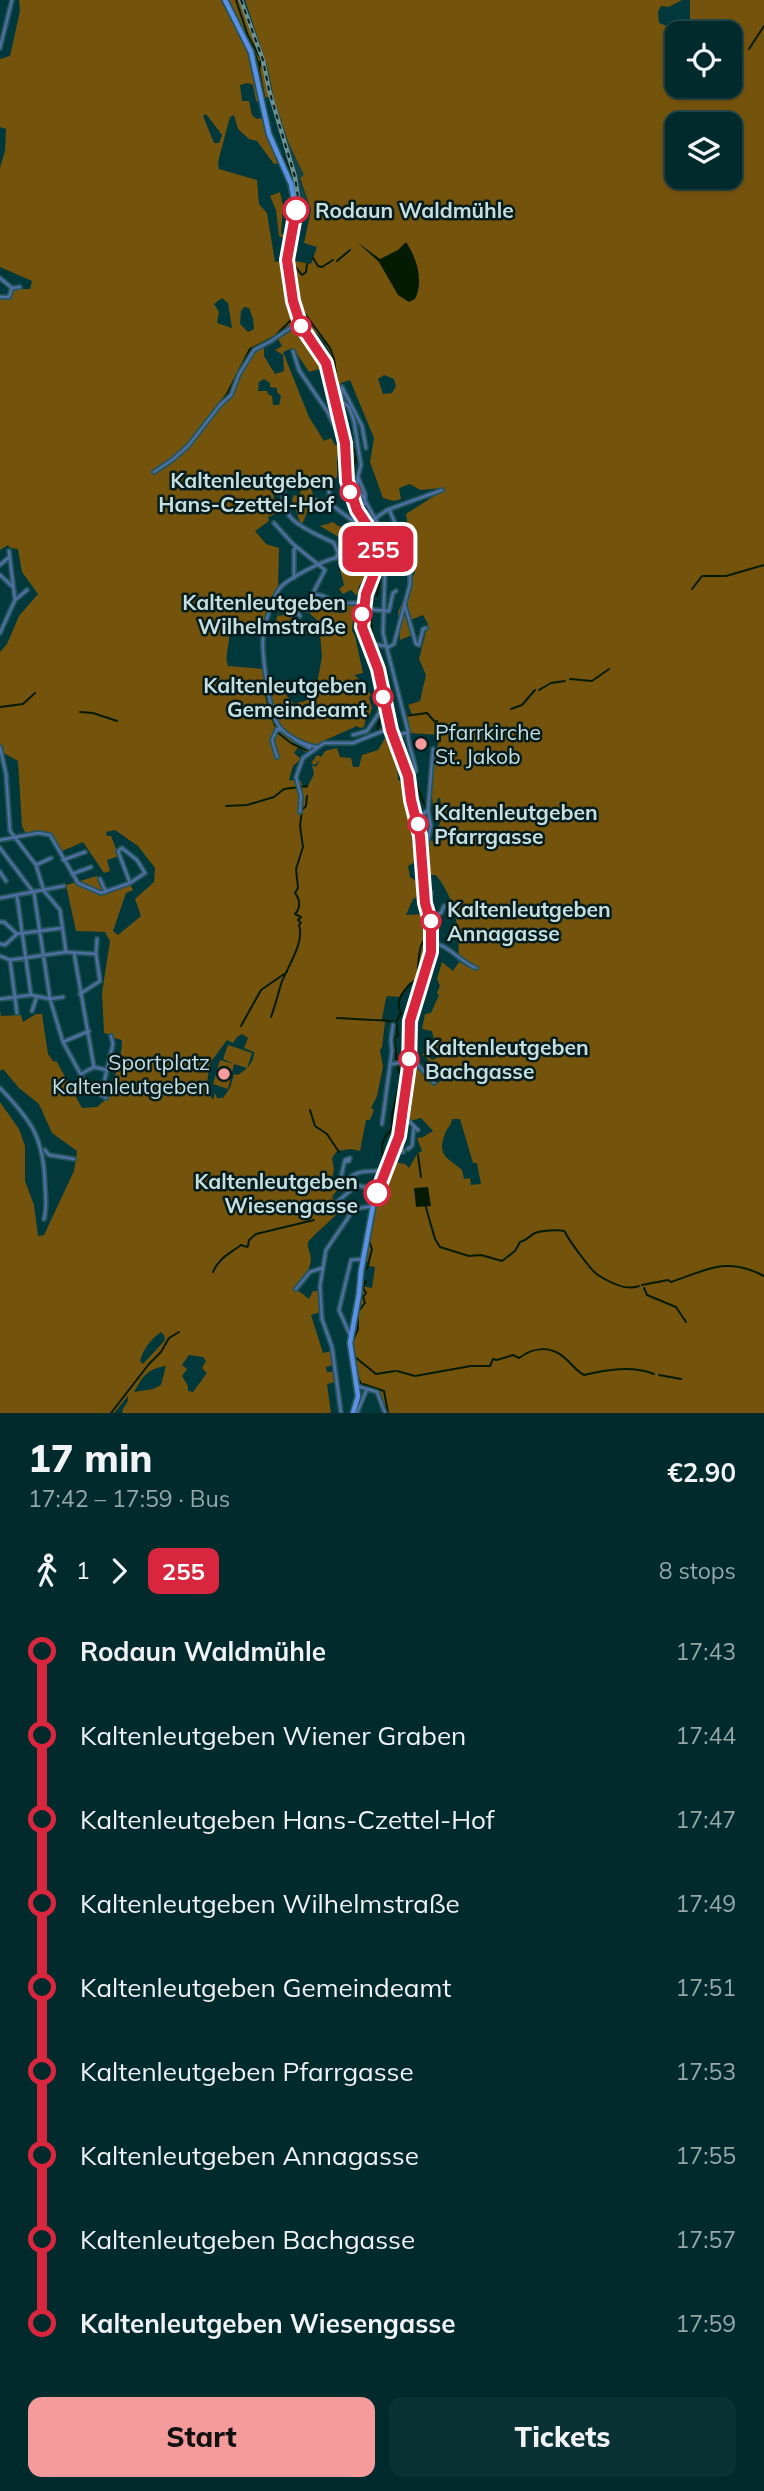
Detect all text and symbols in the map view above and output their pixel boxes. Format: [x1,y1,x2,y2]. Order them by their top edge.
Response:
map controls [665,21,742,189]
button: locate [665,21,742,98]
button: layers [665,112,742,189]
marker: Rodaun Waldmühle [283,197,309,223]
place label: Rodaun Waldmühle [315,197,514,223]
unlabelled marker [291,316,311,336]
place label: Kaltenleutgeben Hans-Czettel-Hof [158,467,335,517]
marker: Kaltenleutgeben Hans-Czettel-Hof [340,482,360,502]
line badge: 255 [338,526,418,572]
text: 255 [356,534,400,564]
place label: Kaltenleutgeben Wilhelmstraße [182,589,346,639]
marker: Kaltenleutgeben Wilhelmstraße [352,604,372,624]
place label: Kaltenleutgeben Gemeindeamt [203,672,367,722]
marker: Kaltenleutgeben Gemeindeamt [373,687,393,707]
place label: Pfarrkirche St. Jakob [435,719,541,769]
marker: Pfarrkirche St. Jakob [413,736,429,752]
place label: Kaltenleutgeben Pfarrgasse [434,799,598,849]
marker: Kaltenleutgeben Pfarrgasse [408,814,428,834]
place label: Kaltenleutgeben Annagasse [447,896,611,946]
marker: Kaltenleutgeben Annagasse [421,911,441,931]
place label: Kaltenleutgeben Bachgasse [425,1034,589,1084]
place label: Sportplatz Kaltenleutgeben [52,1049,210,1099]
marker: Kaltenleutgeben Bachgasse [399,1049,419,1069]
marker: Sportplatz Kaltenleutgeben [216,1066,232,1082]
place label: Kaltenleutgeben Wiesengasse [194,1168,358,1218]
marker: Kaltenleutgeben Wiesengasse [364,1180,390,1206]
text: 17 min [28,1434,153,1482]
text: €2.90 [667,1456,736,1489]
text: 17:42 – 17:59 · Bus [28,1484,230,1513]
icon: walk [28,1552,66,1590]
icon: forward [100,1552,138,1590]
text: 1 [76,1556,90,1585]
text: 255 [162,1556,205,1586]
text: 8 stops [659,1556,736,1585]
text: Rodaun Waldmühle [80,1635,326,1668]
text: 17:43 [676,1637,736,1666]
text: Kaltenleutgeben Wiener Graben [80,1719,466,1752]
text: 17:44 [676,1721,736,1750]
text: Kaltenleutgeben Hans-Czettel-Hof [80,1803,495,1836]
text: 17:47 [676,1805,736,1834]
text: Kaltenleutgeben Wilhelmstraße [80,1887,460,1920]
text: 17:49 [676,1889,736,1918]
text: Kaltenleutgeben Gemeindeamt [80,1971,451,2004]
text: 17:51 [676,1973,736,2002]
text: Kaltenleutgeben Pfarrgasse [80,2055,414,2088]
text: 17:53 [676,2057,736,2086]
text: Kaltenleutgeben Annagasse [80,2139,419,2172]
text: 17:55 [676,2141,736,2170]
text: Kaltenleutgeben Bachgasse [80,2223,415,2256]
text: 17:57 [676,2225,736,2254]
text: Kaltenleutgeben Wiesengasse [80,2307,455,2340]
text: 17:59 [676,2309,736,2338]
button: Start [28,2397,375,2477]
button: Tickets [389,2397,736,2477]

